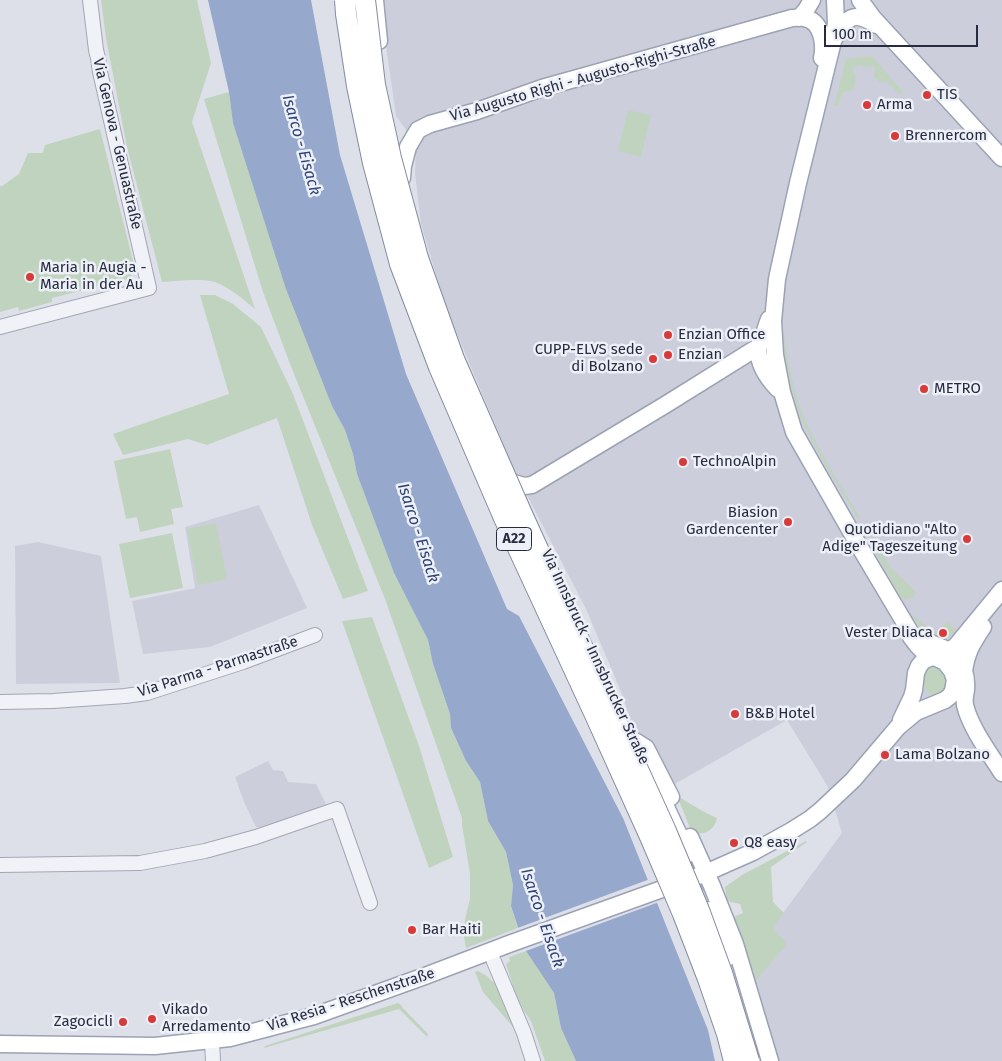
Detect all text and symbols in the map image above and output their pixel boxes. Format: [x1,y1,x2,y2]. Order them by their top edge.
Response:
scale bar [827,15,981,47]
text: 100 m [832,25,872,43]
street label: Via Augusto Righi - Augusto-Righi-Straße [448,32,718,126]
street label: Via Genova - Genuastraße [89,57,145,231]
place label: TIS [937,86,957,104]
marker: TIS [921,89,933,101]
water label: Isarco - Eisack [277,93,325,197]
place label: Arma [877,96,912,114]
marker: Arma [861,99,873,111]
place label: Brennercom [905,127,987,145]
marker: Brennercom [889,130,901,142]
place label: Maria in Augia - Maria in der Au [40,259,147,294]
marker: Maria in Augia - Maria in der Au [24,271,36,283]
place label: Enzian Office [678,326,765,344]
marker: Enzian Office [662,329,674,341]
place label: CUPP-ELVS sede di Bolzano [535,341,643,376]
place label: Enzian [678,346,722,364]
marker: Enzian [662,349,674,361]
marker: CUPP-ELVS sede di Bolzano [647,353,659,365]
place label: METRO [934,380,981,398]
marker: METRO [918,383,930,395]
place label: TechnoAlpin [693,453,777,471]
marker: TechnoAlpin [677,456,689,468]
water label: Isarco - Eisack [393,481,443,585]
place label: Biasion Gardencenter [686,504,778,539]
marker: Biasion Gardencenter [782,516,794,528]
place label: Quotidiano "Alto Adige" Tageszeitung [822,521,957,556]
road number: A22 [496,528,532,550]
marker: Quotidiano "Alto Adige" Tageszeitung [961,533,973,545]
street label: Via Innsbruck - Innsbrucker Straße [537,547,653,767]
place label: Vester Dliaca [845,624,933,642]
marker: Vester Dliaca [937,627,949,639]
street label: Via Parma - Parmastraße [136,633,300,701]
place label: B&B Hotel [745,705,815,723]
marker: B&B Hotel [729,708,741,720]
place label: Lama Bolzano [895,746,990,764]
marker: Lama Bolzano [879,749,891,761]
place label: Q8 easy [744,834,797,852]
marker: Q8 easy [728,837,740,849]
water label: Isarco - Eisack [516,866,568,970]
place label: Bar Haiti [422,921,481,939]
marker: Bar Haiti [406,924,418,936]
street label: Via Resia - Reschenstraße [265,964,437,1036]
place label: Vikado Arredamento [162,1001,251,1036]
place label: Zagocicli [54,1013,113,1031]
marker: Vikado Arredamento [146,1013,158,1025]
marker: Zagocicli [117,1016,129,1028]

